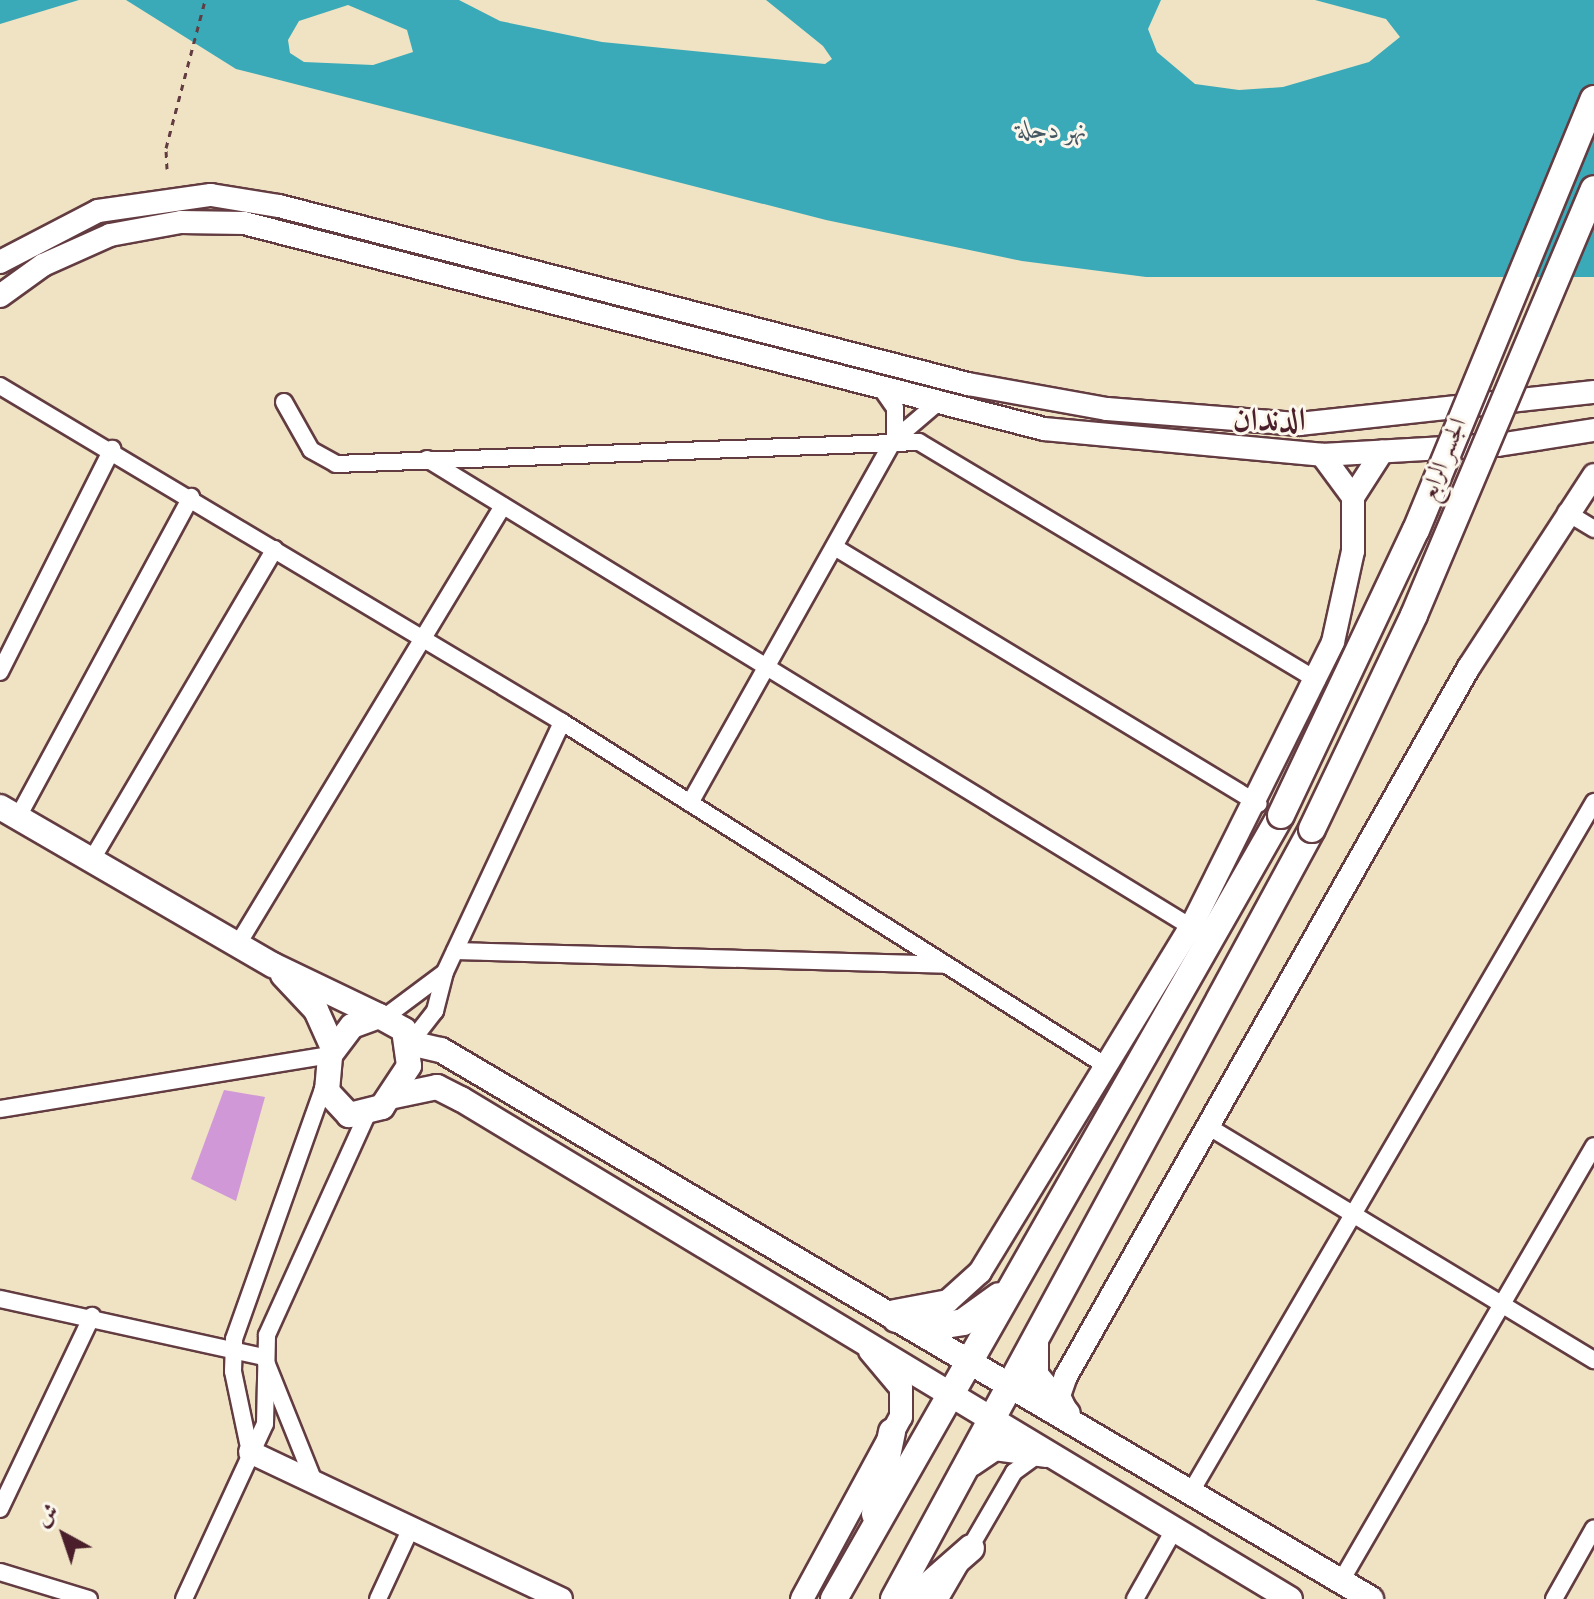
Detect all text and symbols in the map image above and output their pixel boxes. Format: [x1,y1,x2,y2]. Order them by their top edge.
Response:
water label: نهر دجلة [1017,116,1087,148]
district label: الدندان [1232,403,1306,441]
street label: الجسر الرابع [1415,414,1475,506]
north arrow [24,1495,104,1575]
text: ش [30,1497,67,1535]

